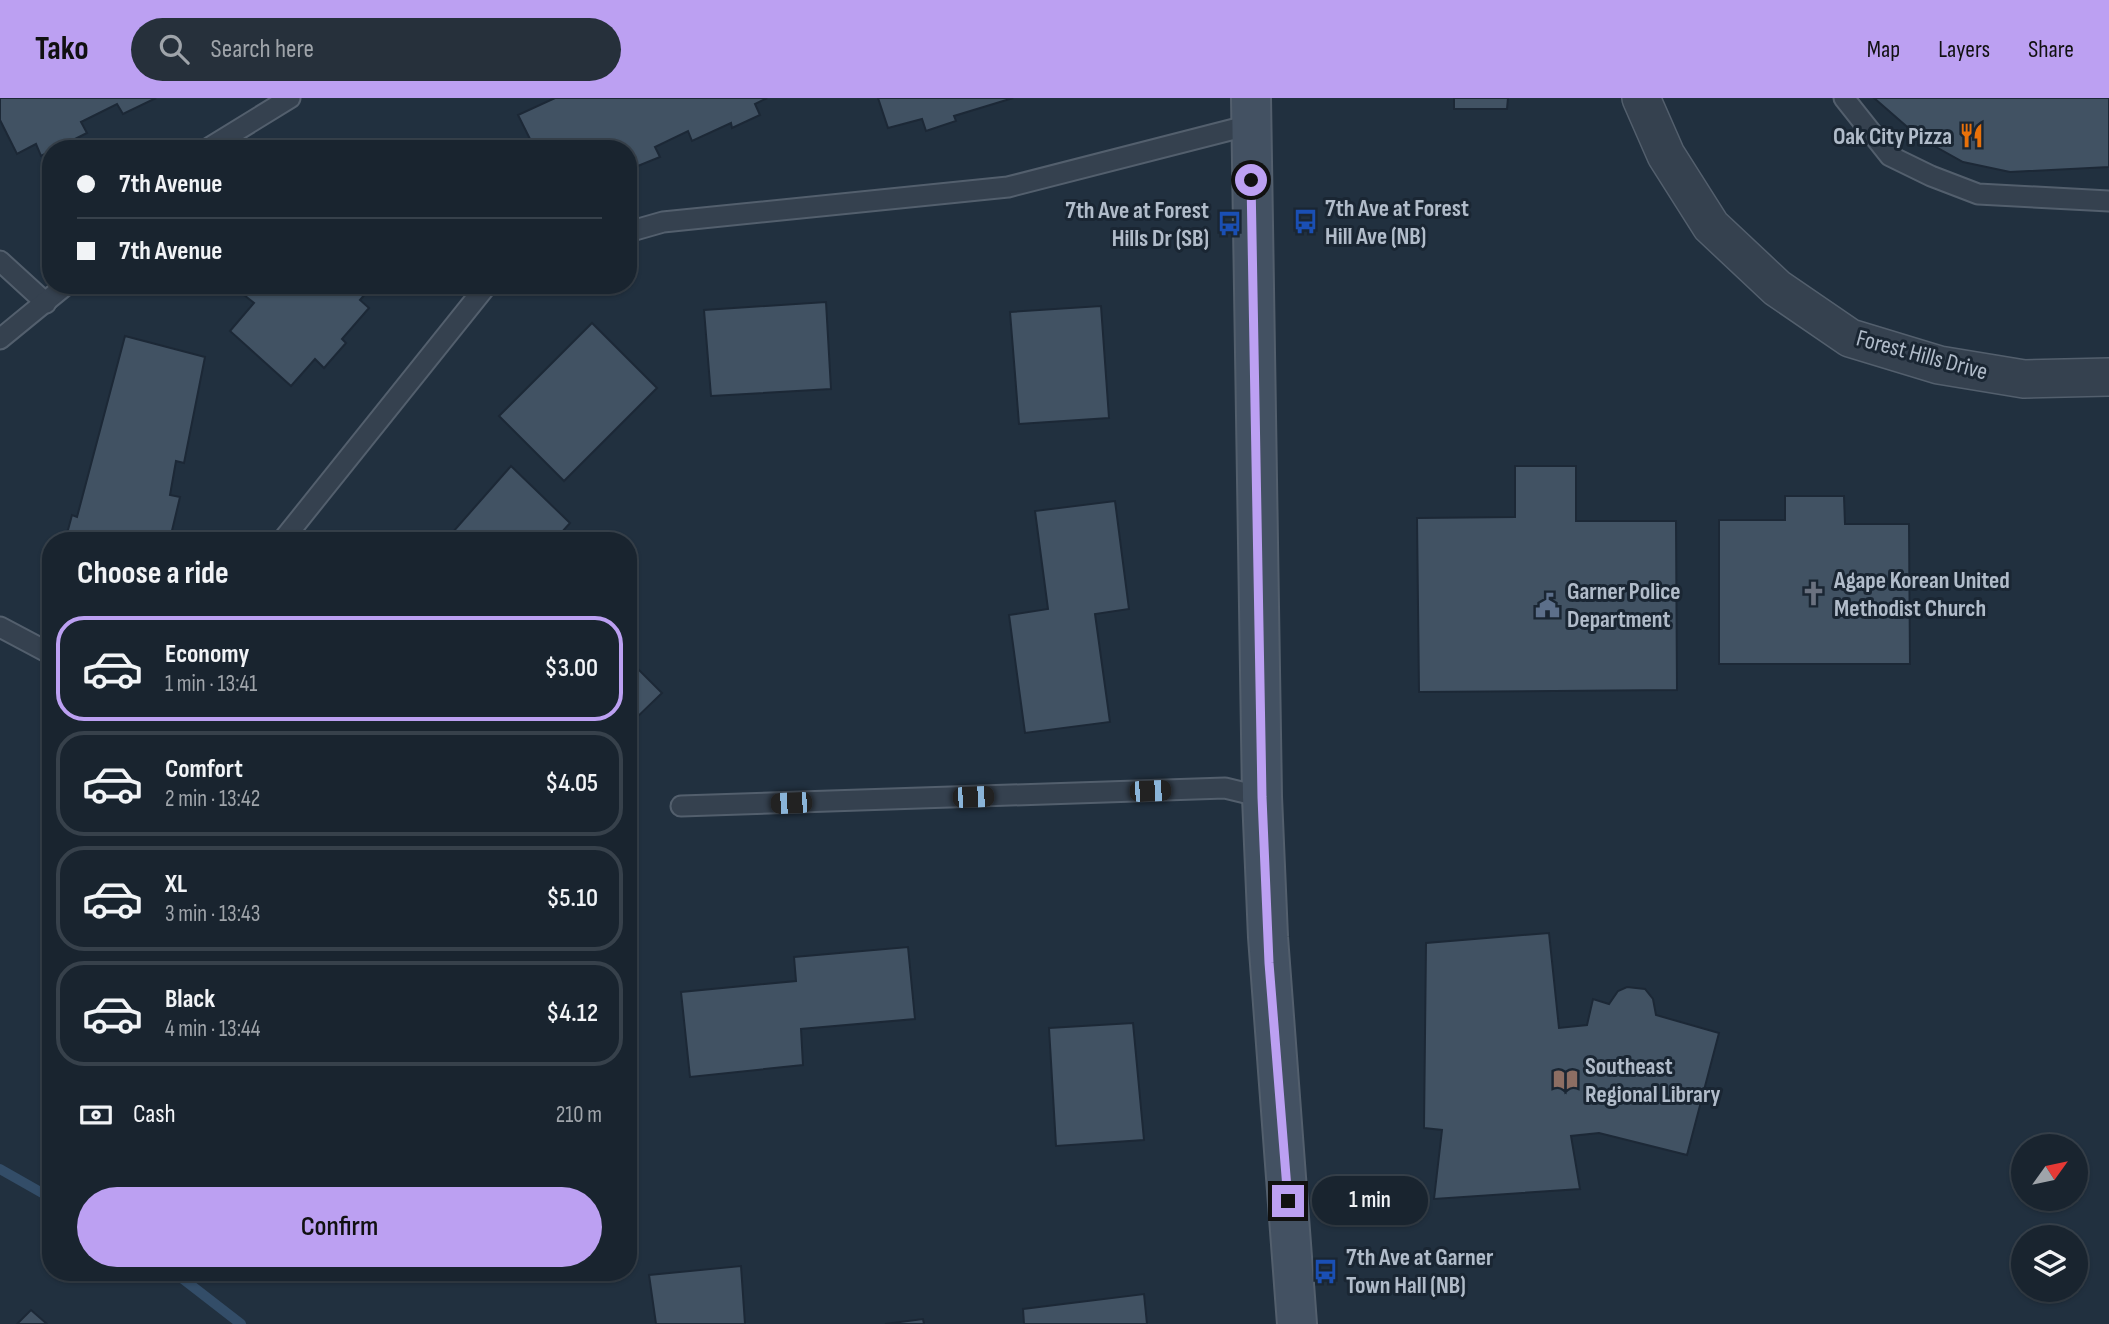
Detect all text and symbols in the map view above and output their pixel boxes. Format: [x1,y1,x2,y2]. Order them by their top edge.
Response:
search box [131,18,621,81]
text: Tako [35,29,89,69]
icon: search [155,30,193,68]
text: Search here [211,34,314,65]
text: Map [1867,35,1900,64]
text: Layers [1938,35,1990,64]
text: Share [2028,35,2074,64]
place label: Oak City Pizza [1833,122,1952,151]
restaurant icon: Oak City Pizza [1958,122,1986,150]
route start [1235,164,1267,196]
text: 7th Avenue [119,169,222,200]
place label: 7th Ave at Forest Hill Ave (NB) [1325,194,1469,251]
place label: 7th Ave at Forest Hills Dr (SB) [1065,196,1209,253]
bus stop icon: 7th Ave at Forest Hill Ave (NB) [1291,208,1319,236]
bus stop icon: 7th Ave at Forest Hills Dr (SB) [1215,210,1243,238]
text: 7th Avenue [119,236,222,267]
street label: Forest Hills Drive [1853,324,1991,386]
text: Choose a ride [77,554,229,593]
place label: Agape Korean United Methodist Church [1833,566,2010,623]
place label: Garner Police Department [1567,577,1681,634]
church icon: Agape Korean United Methodist Church [1800,580,1828,608]
public building icon: Garner Police Department [1533,591,1561,619]
icon: car [81,637,144,700]
text: Economy [165,639,249,670]
text: $3.00 [545,653,598,684]
text: 1 min · 13:41 [165,670,257,698]
icon: car [81,752,144,815]
text: Comfort [165,754,243,785]
text: $4.05 [545,768,598,799]
car [1129,780,1172,802]
text: 2 min · 13:42 [165,785,260,813]
car [952,786,995,808]
car [770,792,813,814]
icon: car [81,867,144,930]
text: XL [165,869,187,900]
text: $5.10 [546,883,598,914]
text: 3 min · 13:43 [165,900,260,928]
icon: car [81,982,144,1045]
text: Black [165,984,215,1015]
text: $4.12 [546,998,598,1029]
text: 4 min · 13:44 [165,1015,260,1043]
place label: Southeast Regional Library [1585,1052,1721,1109]
library icon: Southeast Regional Library [1551,1066,1579,1094]
icon: cash [77,1096,115,1134]
text: Cash [133,1099,176,1130]
text: 210 m [556,1101,602,1129]
north arrow [2011,1134,2088,1211]
map controls [2011,1134,2088,1302]
callout: 1 min [1312,1176,1428,1226]
route end [1272,1185,1304,1217]
text: 1 min [1349,1186,1391,1214]
button: Confirm [77,1187,602,1267]
button: layers [2011,1225,2088,1302]
place label: 7th Ave at Garner Town Hall (NB) [1346,1243,1494,1300]
bus stop icon: 7th Ave at Garner Town Hall (NB) [1312,1257,1340,1285]

